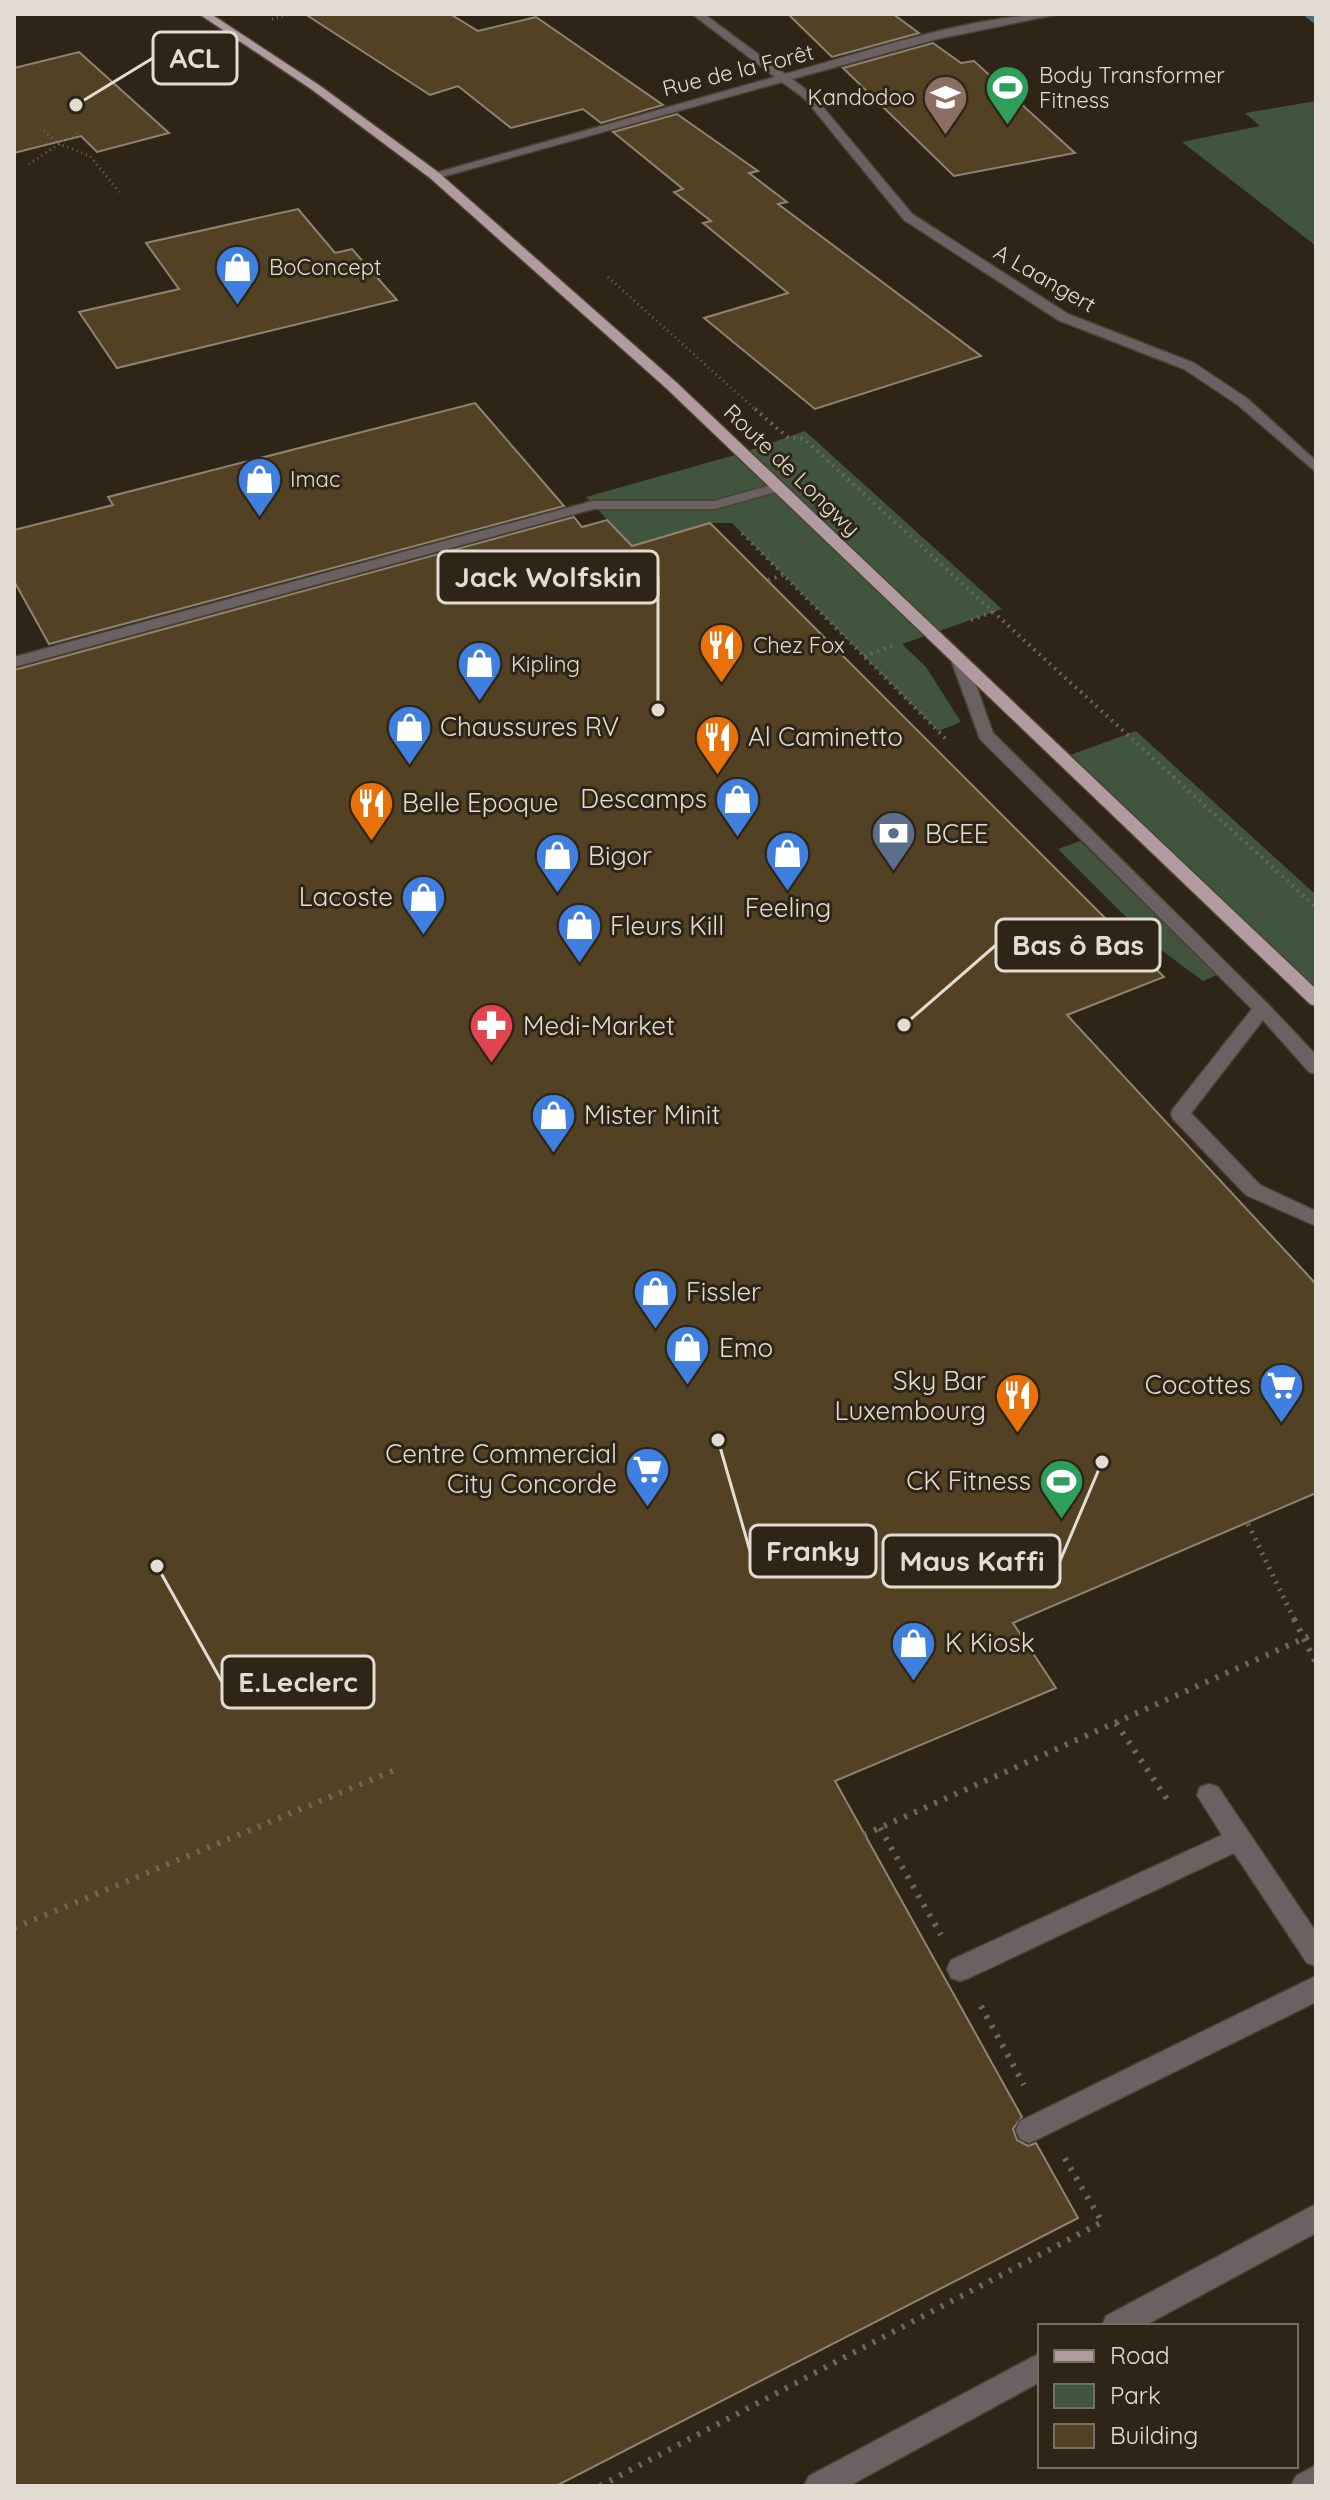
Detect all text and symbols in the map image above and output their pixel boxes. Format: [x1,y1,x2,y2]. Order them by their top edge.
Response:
callout: ACL [153,32,237,84]
street label: Rue de la Forêt [659,38,817,102]
text: ACL [169,40,221,75]
place label: Body Transformer Fitness [1039,61,1225,114]
sports icon: Body Transformer Fitness [984,64,1032,127]
school or university icon: Kandodoo [922,73,970,136]
place label: Kandodoo [808,83,915,111]
street label: A Laangert [989,238,1101,318]
shop icon: BoConcept [214,243,262,306]
place label: BoConcept [269,253,382,281]
street label: Route de Longwy [718,398,866,542]
shop icon: Imac [235,455,283,518]
place label: Imac [290,465,340,493]
callout: Jack Wolfskin [438,551,658,603]
text: Jack Wolfskin [454,559,642,594]
restaurant icon: Chez Fox [698,621,746,684]
place label: Chez Fox [753,631,845,659]
shop icon: Kipling [456,640,504,703]
place label: Kipling [511,650,580,678]
shop icon: Chaussures RV [385,703,433,766]
place label: Chaussures RV [440,710,619,743]
restaurant icon: Al Caminetto [693,713,741,776]
place label: Al Caminetto [748,720,903,753]
shop icon: Descamps [714,775,762,838]
restaurant icon: Belle Epoque [347,779,395,842]
place label: Descamps [580,782,707,815]
place label: Belle Epoque [402,786,559,819]
bank icon: BCEE [870,810,918,873]
place label: BCEE [925,817,988,850]
shop icon: Feeling [764,829,812,892]
shop icon: Bigor [533,832,581,895]
place label: Bigor [588,839,652,872]
shop icon: Lacoste [400,873,448,936]
place label: Lacoste [299,880,393,913]
place label: Feeling [745,891,831,924]
shop icon: Fleurs Kill [555,902,603,965]
place label: Fleurs Kill [610,909,724,942]
callout: Bas ô Bas [996,919,1160,971]
text: Bas ô Bas [1012,927,1144,962]
pharmacy icon: Medi-Market [468,1002,516,1065]
place label: Medi-Market [523,1009,675,1042]
shop icon: Mister Minit [529,1091,577,1154]
place label: Mister Minit [584,1098,720,1131]
shop icon: Fissler [631,1268,679,1331]
place label: Fissler [686,1275,761,1308]
shop icon: Emo [664,1324,712,1387]
place label: Emo [719,1331,773,1364]
supermarket icon: Cocottes [1258,1361,1306,1424]
place label: Sky Bar Luxembourg [835,1364,986,1427]
place label: Cocottes [1145,1368,1251,1401]
restaurant icon: Sky Bar Luxembourg [993,1372,1041,1435]
place label: Centre Commercial City Concorde [385,1437,617,1500]
supermarket icon: Centre Commercial City Concorde [624,1445,672,1508]
sports icon: CK Fitness [1038,1457,1086,1520]
place label: CK Fitness [906,1464,1031,1497]
callout: Franky [750,1525,876,1577]
text: Franky [766,1533,860,1568]
callout: Maus Kaffi [883,1535,1060,1587]
text: Maus Kaffi [899,1543,1045,1578]
shop icon: K Kiosk [890,1619,938,1682]
place label: K Kiosk [945,1626,1035,1659]
callout: E.Leclerc [222,1656,374,1708]
text: E.Leclerc [238,1664,358,1699]
legend [1038,2324,1298,2468]
text: Road [1110,2340,1170,2370]
text: Park [1110,2380,1161,2410]
text: Building [1110,2420,1198,2450]

